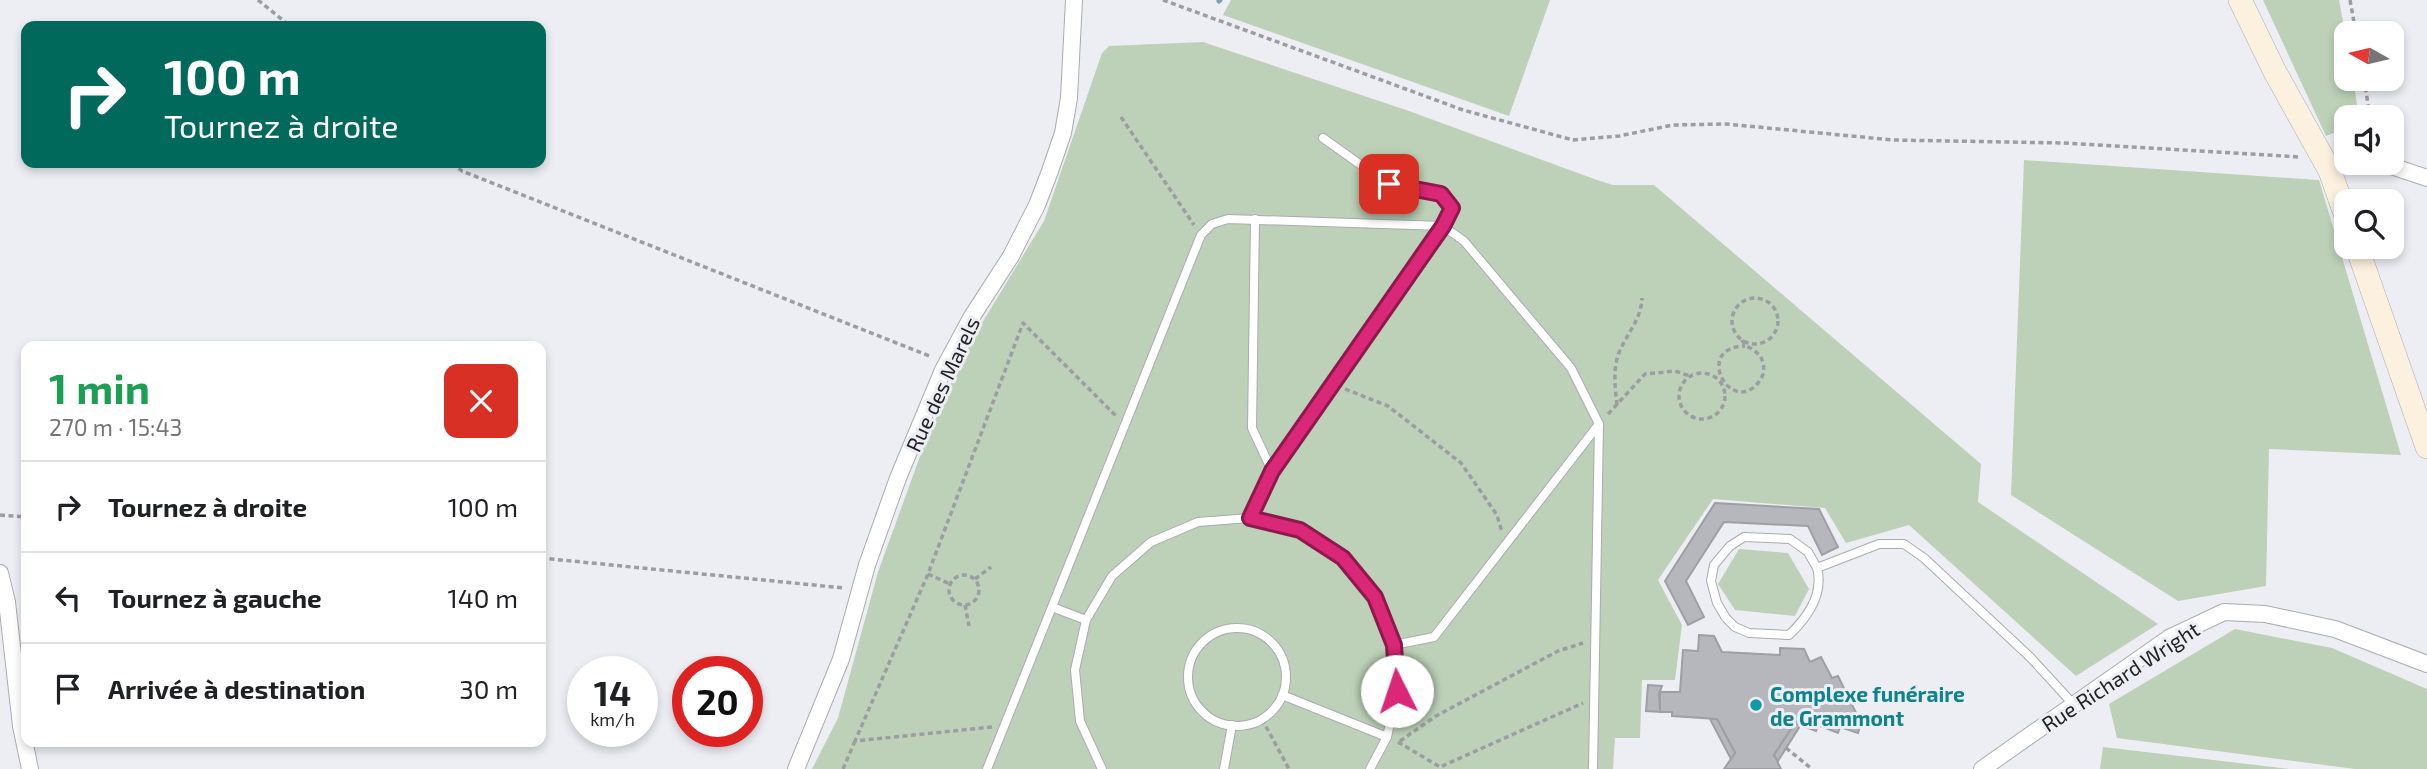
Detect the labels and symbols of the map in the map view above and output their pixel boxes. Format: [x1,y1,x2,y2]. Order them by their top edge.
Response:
north arrow [2334,21,2404,91]
pin [1359,154,1419,214]
street label: Rue des Marels [900,313,984,455]
street label: Rue Richard Wright [2036,616,2204,736]
position arrow [1360,654,1434,728]
speed limit sign: 20 [672,656,763,747]
place label: Complexe funéraire de Grammont [1770,681,1965,730]
marker: Complexe funéraire de Grammont [1748,697,1764,713]

